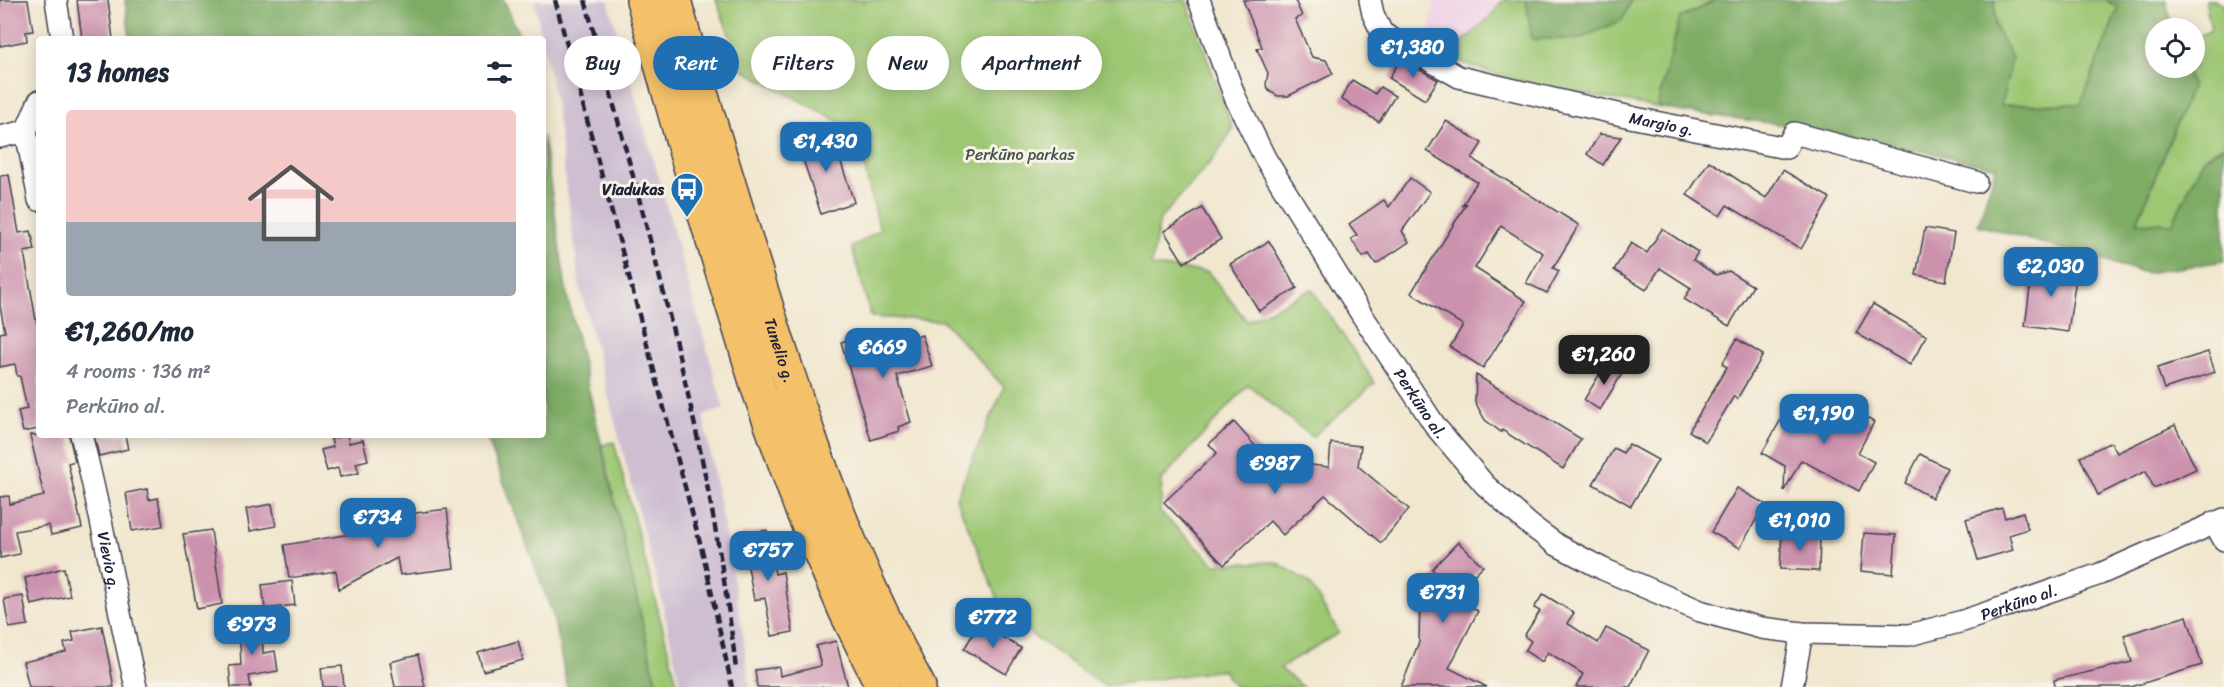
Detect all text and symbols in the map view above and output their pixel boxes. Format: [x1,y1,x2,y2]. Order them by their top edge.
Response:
map controls [2145,18,2205,78]
button: locate [2145,18,2205,78]
pin: €1,380 [1364,28,1462,79]
text: €1,380 [1382,30,1444,65]
chip: Buy [564,36,641,90]
chip: Rent [653,36,739,90]
chip: Filters [751,36,855,90]
chip: New [867,36,949,90]
chip: Apartment [961,36,1102,90]
text: 13 homes [66,49,169,95]
icon: filters [483,56,516,89]
street label: Margio g. [1627,103,1697,144]
pin: €1,430 [777,122,875,173]
text: €1,430 [794,124,858,159]
park label: Perkūno parkas [965,140,1075,169]
icon: home [237,149,345,257]
bus stop icon: Viadukas [669,171,705,218]
place label: Viadukas [602,175,664,204]
pin: €2,030 [2002,247,2100,298]
text: €2,030 [2018,249,2084,284]
text: €1,260/mo [66,308,194,354]
street label: Tunelio g. [756,314,804,387]
pin: €669 [847,328,919,379]
text: €669 [859,330,907,365]
pin: €1,260 [1555,335,1653,386]
text: €1,260 [1573,337,1635,372]
text: 4 rooms · 136 m² [66,354,211,389]
street label: Perkūno al. [1386,362,1455,445]
text: Perkūno al. [66,389,166,424]
pin: €1,190 [1775,394,1873,445]
text: €1,190 [1794,396,1854,431]
pin: €987 [1239,444,1311,495]
text: €987 [1250,446,1300,481]
pin: €734 [342,498,414,549]
text: €734 [354,500,402,535]
pin: €1,010 [1751,501,1849,552]
text: €1,010 [1769,503,1831,538]
street label: Vievio g. [89,529,129,593]
pin: €757 [732,531,804,582]
text: €757 [744,533,792,568]
pin: €731 [1407,573,1479,624]
text: €731 [1421,575,1465,610]
street label: Perkūno al. [1976,575,2061,629]
pin: €772 [957,598,1029,649]
text: €772 [969,600,1017,635]
pin: €973 [216,605,288,656]
text: €973 [228,607,276,642]

